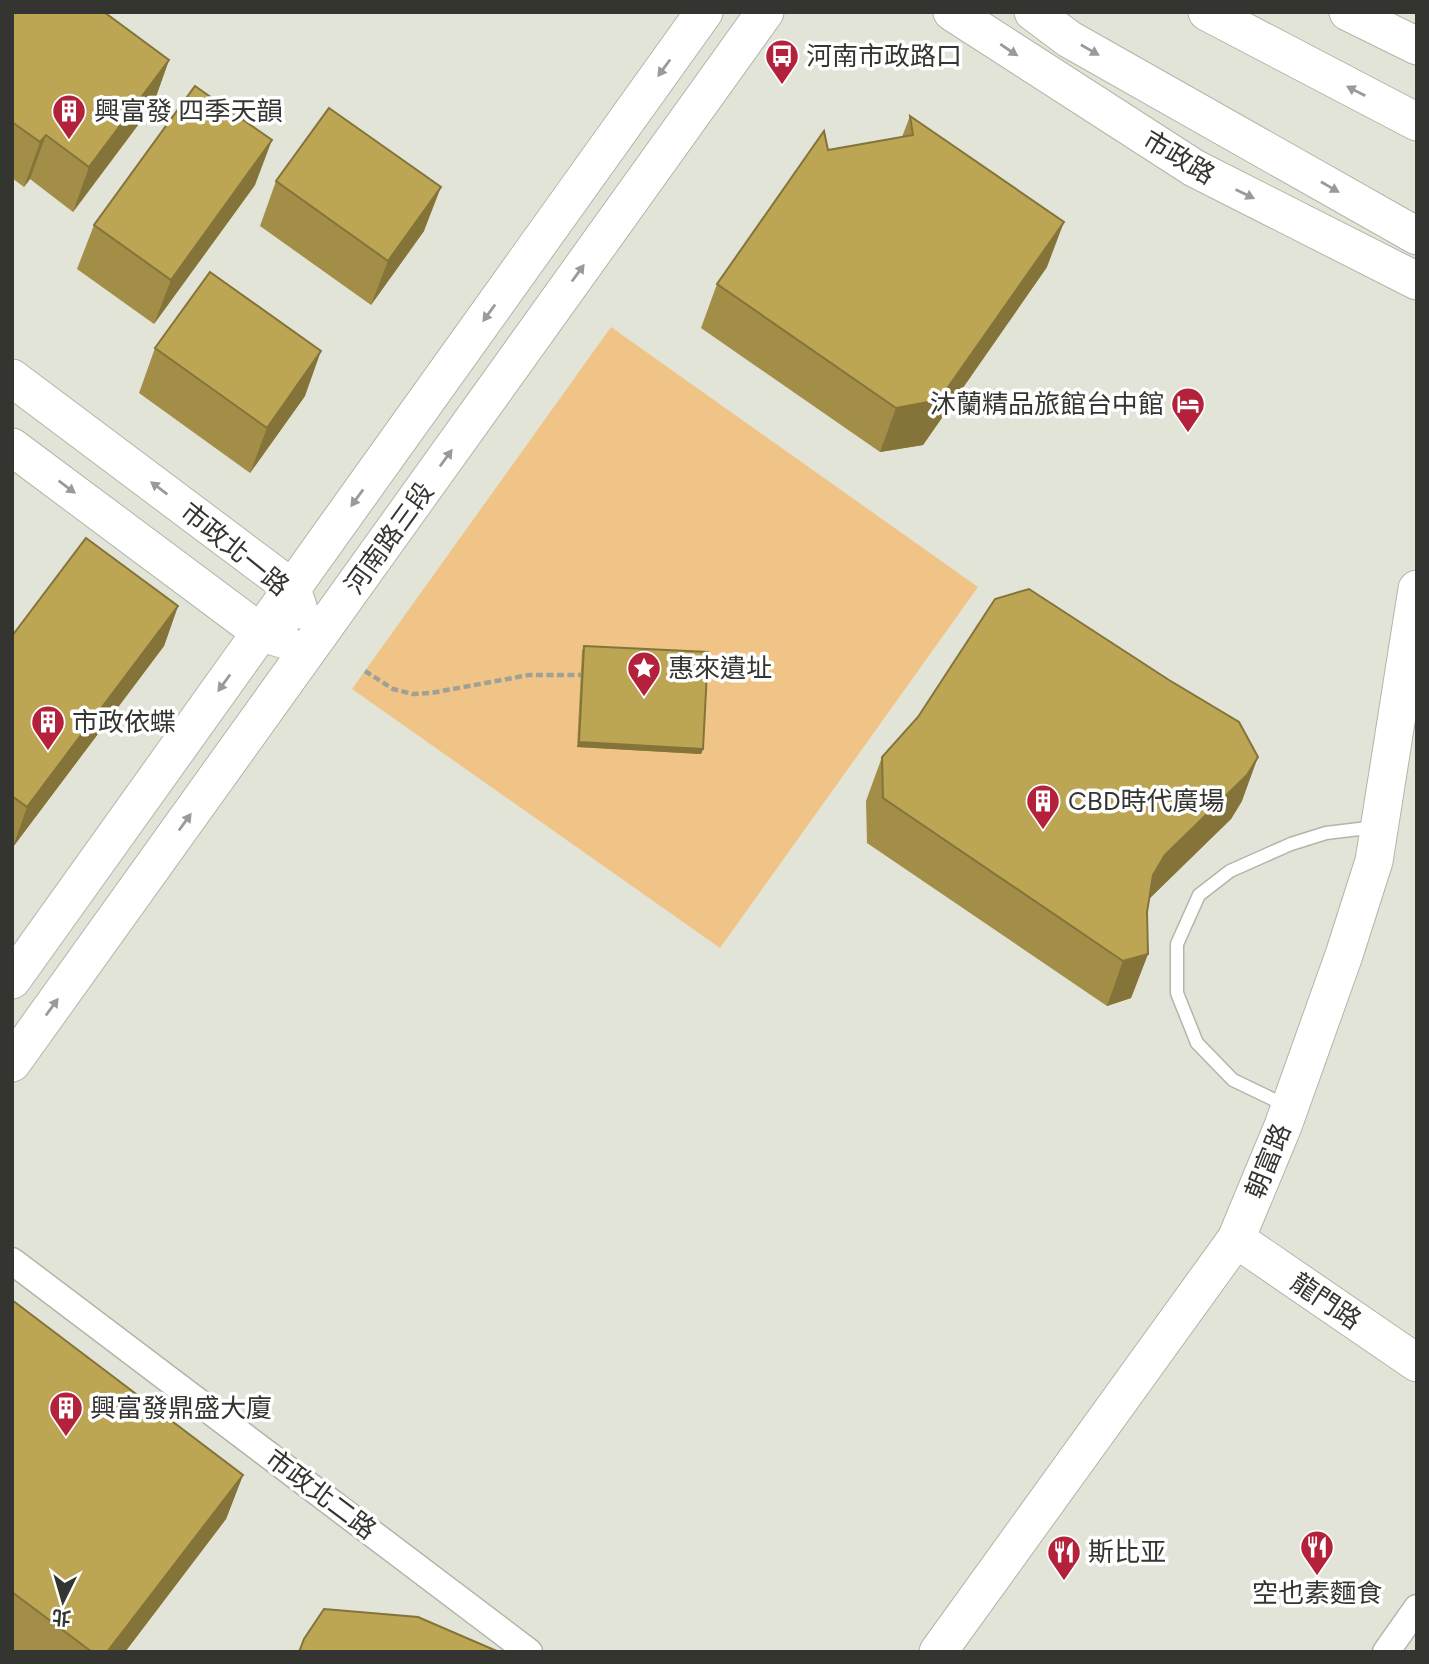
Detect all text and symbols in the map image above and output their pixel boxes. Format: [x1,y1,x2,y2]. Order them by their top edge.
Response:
bus stop icon: 河南市政路口 [763,37,801,86]
place label: 河南市政路口 [806,40,962,72]
one-way arrow [1000,43,1018,57]
one-way arrow [1080,44,1100,56]
one-way arrow [657,59,671,77]
one-way arrow [1346,85,1366,96]
building icon: 興富發 四季天韻 [50,92,88,141]
place label: 興富發 四季天韻 [94,95,282,127]
street label: 市政路 [1137,123,1221,191]
one-way arrow [1321,181,1340,193]
one-way arrow [1235,188,1255,199]
one-way arrow [571,264,585,282]
one-way arrow [482,304,496,322]
hotel icon: 沐蘭精品旅館台中館 [1169,385,1207,434]
place label: 沐蘭精品旅館台中館 [930,388,1164,420]
one-way arrow [439,449,453,467]
street label: 河南路三段 [338,476,440,600]
one-way arrow [58,480,76,494]
one-way arrow [151,481,169,496]
one-way arrow [350,489,364,507]
street label: 市政北一路 [174,496,296,602]
place icon: 惠來遺址 [625,649,663,698]
place label: 惠來遺址 [668,652,772,684]
one-way arrow [218,674,232,692]
building icon: 市政依蝶 [29,703,67,752]
place label: 市政依蝶 [72,706,176,738]
building icon: CBD時代廣場 [1024,782,1062,831]
place label: CBD時代廣場 [1068,785,1225,817]
one-way arrow [177,813,191,831]
one-way arrow [45,998,59,1016]
street label: 朝富路 [1239,1119,1297,1203]
street label: 龍門路 [1285,1266,1367,1336]
building icon: 興富發鼎盛大廈 [47,1389,85,1438]
place label: 興富發鼎盛大廈 [90,1392,272,1424]
street label: 市政北二路 [259,1442,383,1546]
restaurant icon: 空也素麵食 [1298,1528,1336,1577]
restaurant icon: 斯比亚 [1045,1533,1083,1582]
place label: 斯比亚 [1088,1536,1166,1568]
north arrow [28,1566,98,1636]
place label: 空也素麵食 [1252,1577,1382,1609]
text: 北 [51,1605,72,1630]

